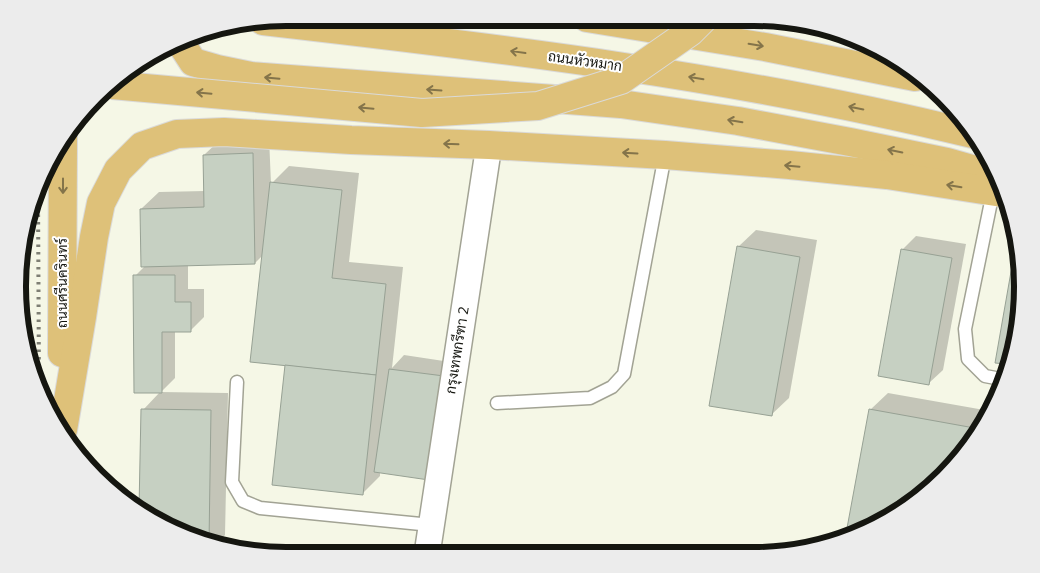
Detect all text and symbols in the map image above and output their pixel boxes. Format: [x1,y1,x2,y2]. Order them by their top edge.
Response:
one-way arrow [748,41,764,51]
one-way arrow [511,47,527,57]
street label: ถนนหัวหมาก [547,47,623,76]
one-way arrow [264,73,280,82]
one-way arrow [689,73,705,83]
one-way arrow [426,85,442,94]
one-way arrow [196,88,212,98]
one-way arrow [848,102,864,112]
one-way arrow [358,103,374,112]
one-way arrow [727,115,743,125]
one-way arrow [443,139,459,148]
one-way arrow [887,146,903,155]
one-way arrow [623,148,639,157]
one-way arrow [785,161,801,170]
one-way arrow [58,178,68,194]
one-way arrow [946,180,962,190]
street label: ถนนศรีนครินทร์ [53,238,72,328]
street label: กรุงเทพกรีฑา 2 [441,305,474,395]

